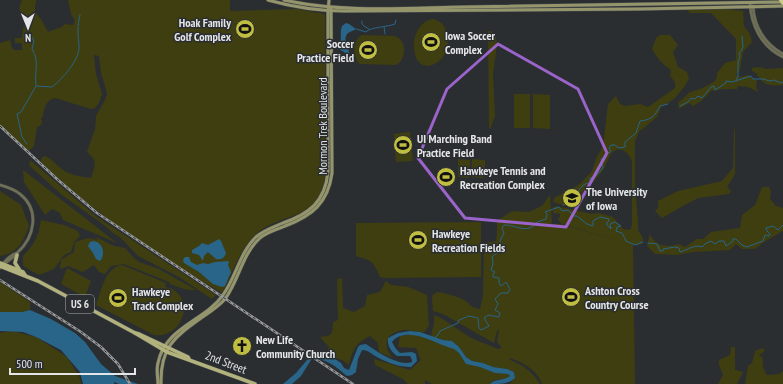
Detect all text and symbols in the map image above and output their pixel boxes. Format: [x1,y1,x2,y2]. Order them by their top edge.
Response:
north arrow [8,8,48,48]
place label: Hoak Family Golf Complex [174,15,232,44]
sports icon: Hoak Family Golf Complex [234,18,256,40]
place label: Iowa Soccer Complex [445,28,496,57]
text: N [25,31,31,45]
sports icon: Iowa Soccer Complex [420,31,442,53]
place label: Soccer Practice Field [297,36,354,65]
sports icon: Soccer Practice Field [357,39,379,61]
street label: Mormon Trek Boulevard [315,77,330,175]
place label: UI Marching Band Practice Field [417,131,492,160]
sports icon: UI Marching Band Practice Field [392,134,414,156]
place label: Hawkeye Tennis and Recreation Complex [460,163,546,192]
sports icon: Hawkeye Tennis and Recreation Complex [435,166,457,188]
place label: The University of Iowa [586,184,647,213]
school or university icon: The University of Iowa [561,187,583,209]
place label: Hawkeye Recreation Fields [432,226,505,255]
sports icon: Hawkeye Recreation Fields [407,229,429,251]
place label: Ashton Cross Country Course [584,283,649,312]
place label: Hawkeye Track Complex [132,284,194,313]
sports icon: Ashton Cross Country Course [560,286,582,308]
sports icon: Hawkeye Track Complex [107,287,129,309]
road number: US 6 [66,295,94,313]
place label: New Life Community Church [256,332,335,361]
church icon: New Life Community Church [231,335,253,357]
street label: 2nd Street [203,347,250,377]
scale bar [10,350,135,376]
text: 500 m [16,356,43,371]

